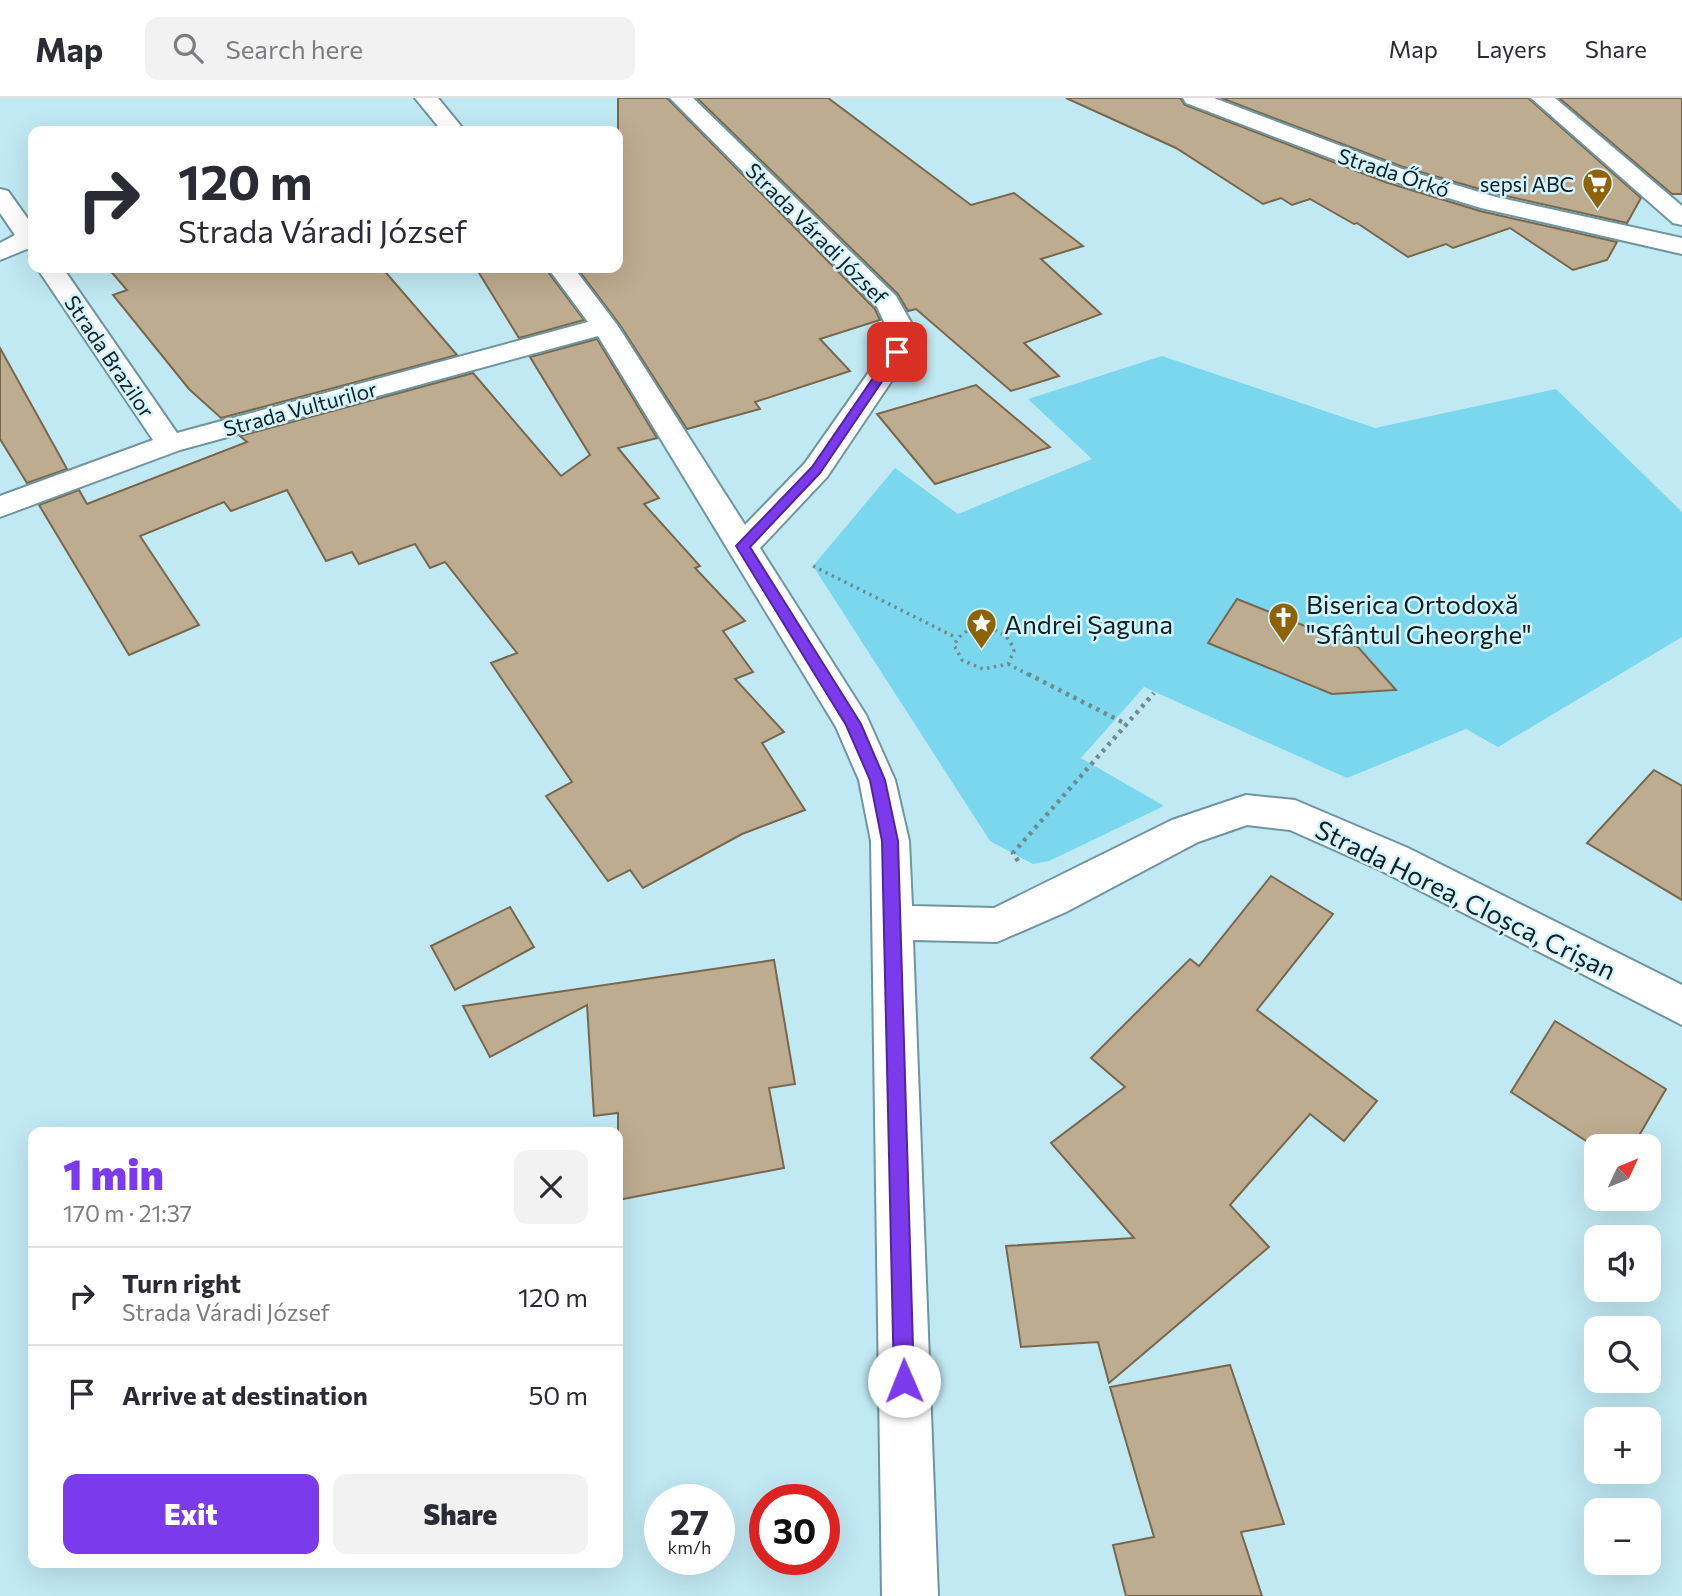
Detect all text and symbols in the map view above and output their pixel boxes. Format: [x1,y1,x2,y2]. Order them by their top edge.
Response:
search box [145,17,635,80]
text: Map [35,28,103,69]
icon: search [169,29,207,67]
text: Search here [225,33,363,64]
text: Map [1389,34,1438,63]
text: Layers [1476,34,1547,63]
text: Share [1585,34,1647,63]
street label: Strada Őrkő [1335,142,1453,202]
text: 120 m [178,150,312,210]
icon: right [63,154,154,245]
street label: Strada Váradi József [741,157,893,309]
supermarket icon: sepsi ABC [1580,166,1614,210]
place label: sepsi ABC [1480,171,1574,196]
text: Strada Váradi József [178,210,467,250]
street label: Strada Brazilor [60,290,160,422]
pin [867,322,927,382]
icon: arrive [878,333,916,371]
street label: Strada Vulturilor [221,375,379,441]
place label: Biserica Ortodoxă "Sfântul Gheorghe" [1306,588,1532,649]
church icon: Biserica Ortodoxă "Sfântul Gheorghe" [1266,601,1300,645]
place icon: Andrei Șaguna [964,606,998,650]
place label: Andrei Șaguna [1004,608,1173,641]
street label: Strada Horea, Cloșca, Crișan [1310,813,1621,987]
north arrow [1584,1134,1661,1211]
map controls [1584,1134,1661,1575]
text: 1 min [63,1147,164,1199]
button: close [514,1150,588,1224]
text: 170 m · 21:37 [63,1199,192,1227]
button: sound [1584,1225,1661,1302]
text: Turn right [122,1267,241,1298]
icon: right [63,1277,101,1315]
text: 120 m [518,1281,588,1312]
text: Strada Váradi József [122,1298,330,1326]
button: search [1584,1316,1661,1393]
position arrow [867,1344,941,1418]
icon: arrive [63,1375,101,1413]
text: Arrive at destination [122,1379,368,1410]
text: 50 m [528,1379,588,1410]
button: + [1584,1407,1661,1484]
button: Exit [63,1474,319,1554]
button: Share [333,1474,588,1554]
speed limit sign: 30 [749,1484,840,1575]
button: − [1584,1498,1661,1575]
text: 27 [670,1499,709,1542]
text: km/h [668,1536,711,1558]

